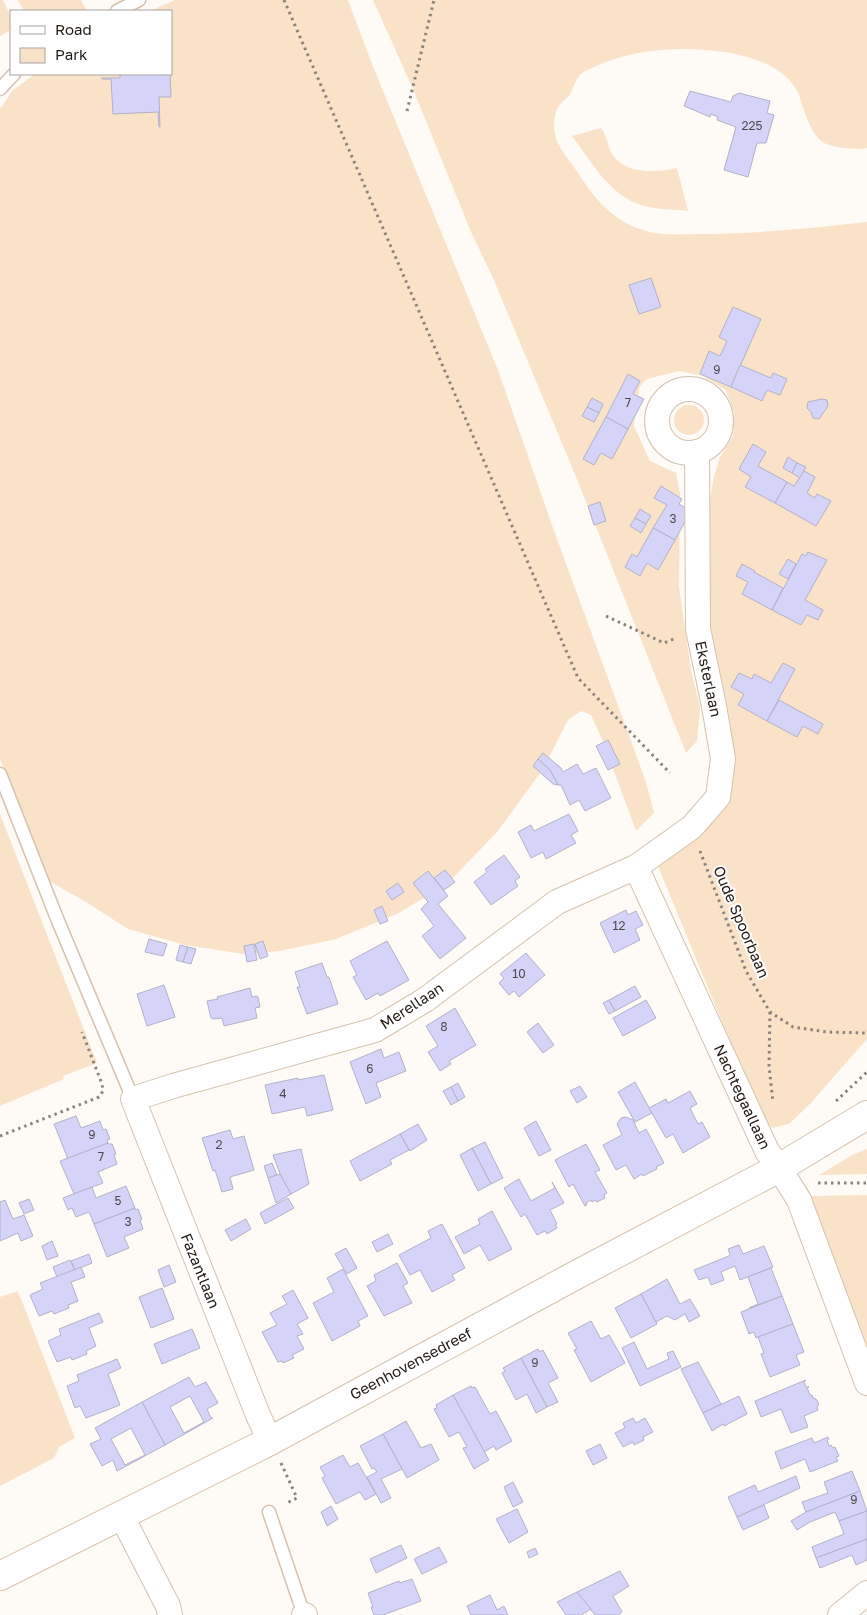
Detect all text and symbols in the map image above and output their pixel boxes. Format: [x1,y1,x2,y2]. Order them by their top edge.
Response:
legend [10,10,172,75]
text: Road [55,20,92,38]
text: Park [55,45,88,63]
house number: 225 [742,118,762,133]
house number: 9 [713,362,721,377]
house number: 7 [625,395,631,410]
house number: 3 [669,511,677,526]
street label: Eksterlaan [692,639,726,718]
street label: Oude Spoorbaan [710,863,774,980]
house number: 12 [613,918,625,933]
house number: 10 [512,966,526,981]
street label: Merellaan [376,978,446,1032]
house number: 8 [440,1019,448,1034]
street label: Nachtegaallaan [711,1041,775,1152]
house number: 6 [366,1061,374,1076]
house number: 4 [279,1086,287,1101]
house number: 9 [88,1127,96,1142]
house number: 2 [216,1137,223,1152]
house number: 7 [98,1149,104,1164]
house number: 5 [115,1193,122,1208]
house number: 3 [124,1214,132,1229]
street label: Fazantlaan [178,1230,224,1311]
street label: Geenhovensedreef [347,1323,475,1403]
house number: 9 [531,1355,539,1370]
house number: 9 [850,1492,858,1507]

